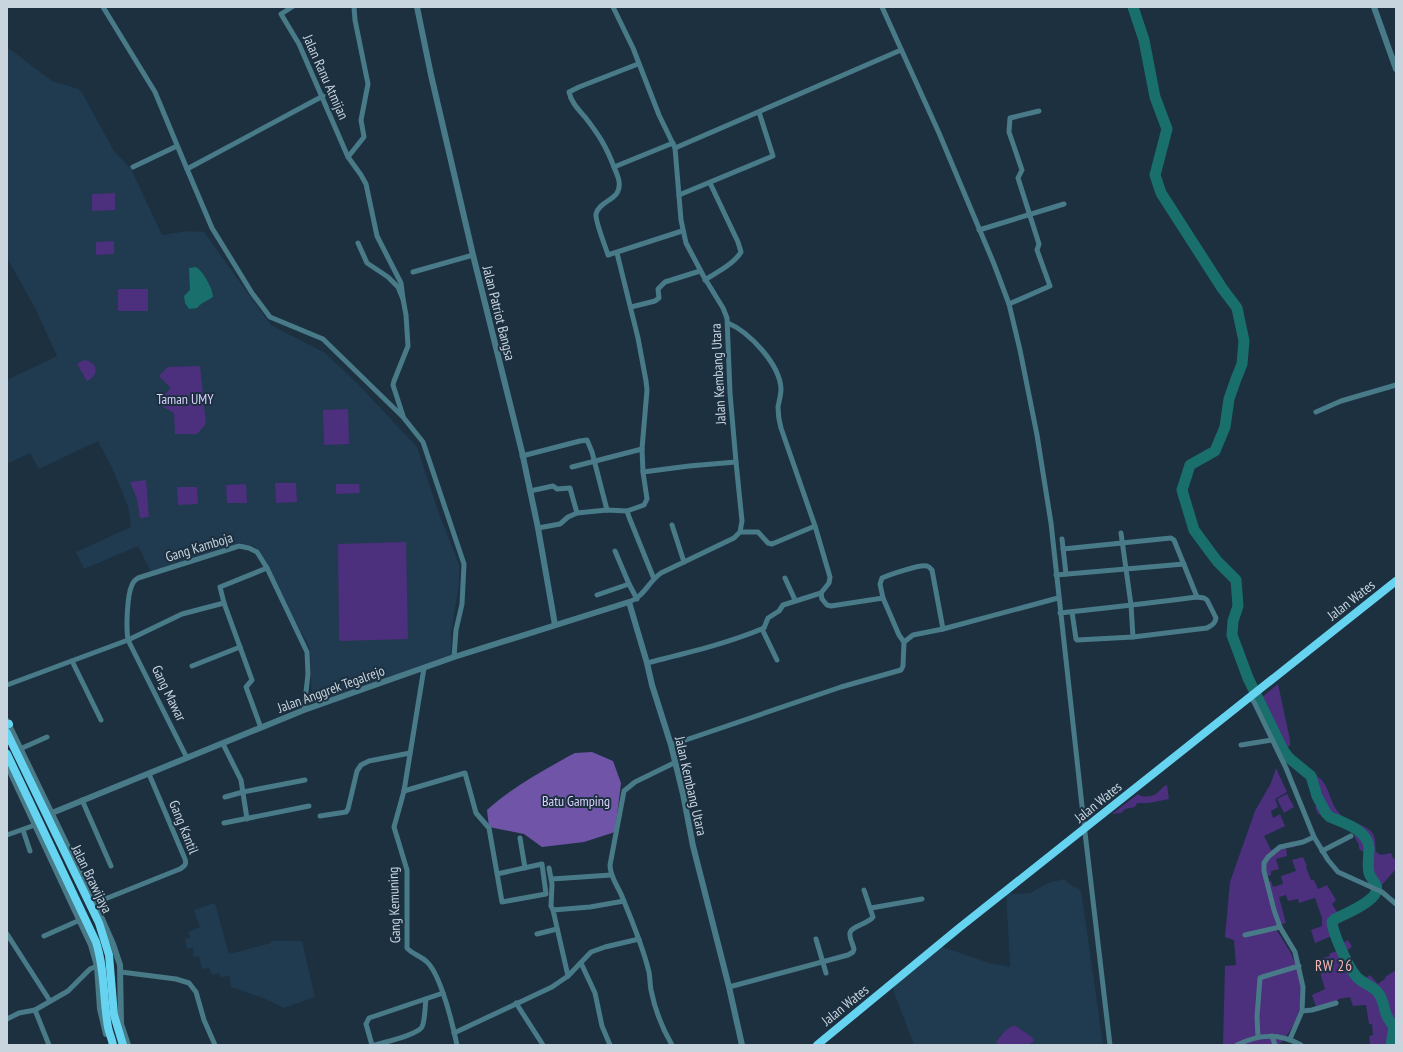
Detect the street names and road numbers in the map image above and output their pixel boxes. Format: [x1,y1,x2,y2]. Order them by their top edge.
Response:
street label: Jalan Ranu Atmijan [299,31,353,122]
street label: Jalan Patriot Bangsa [478,263,519,362]
street label: Jalan Kembang Utara [706,323,730,426]
street label: Gang Kamboja [163,528,235,566]
street label: Jalan Wates [1323,576,1379,625]
street label: Jalan Anggrek Tegalrejo [274,661,387,717]
street label: Gang Mawar [148,662,190,724]
street label: Jalan Kembang Utara [671,734,711,837]
street label: Jalan Wates [1070,777,1125,827]
street label: Gang Kantil [165,798,203,857]
street label: Jalan Brawijaya [67,841,116,916]
street label: Gang Kemuning [384,867,404,943]
street label: Jalan Wates [817,980,872,1030]

